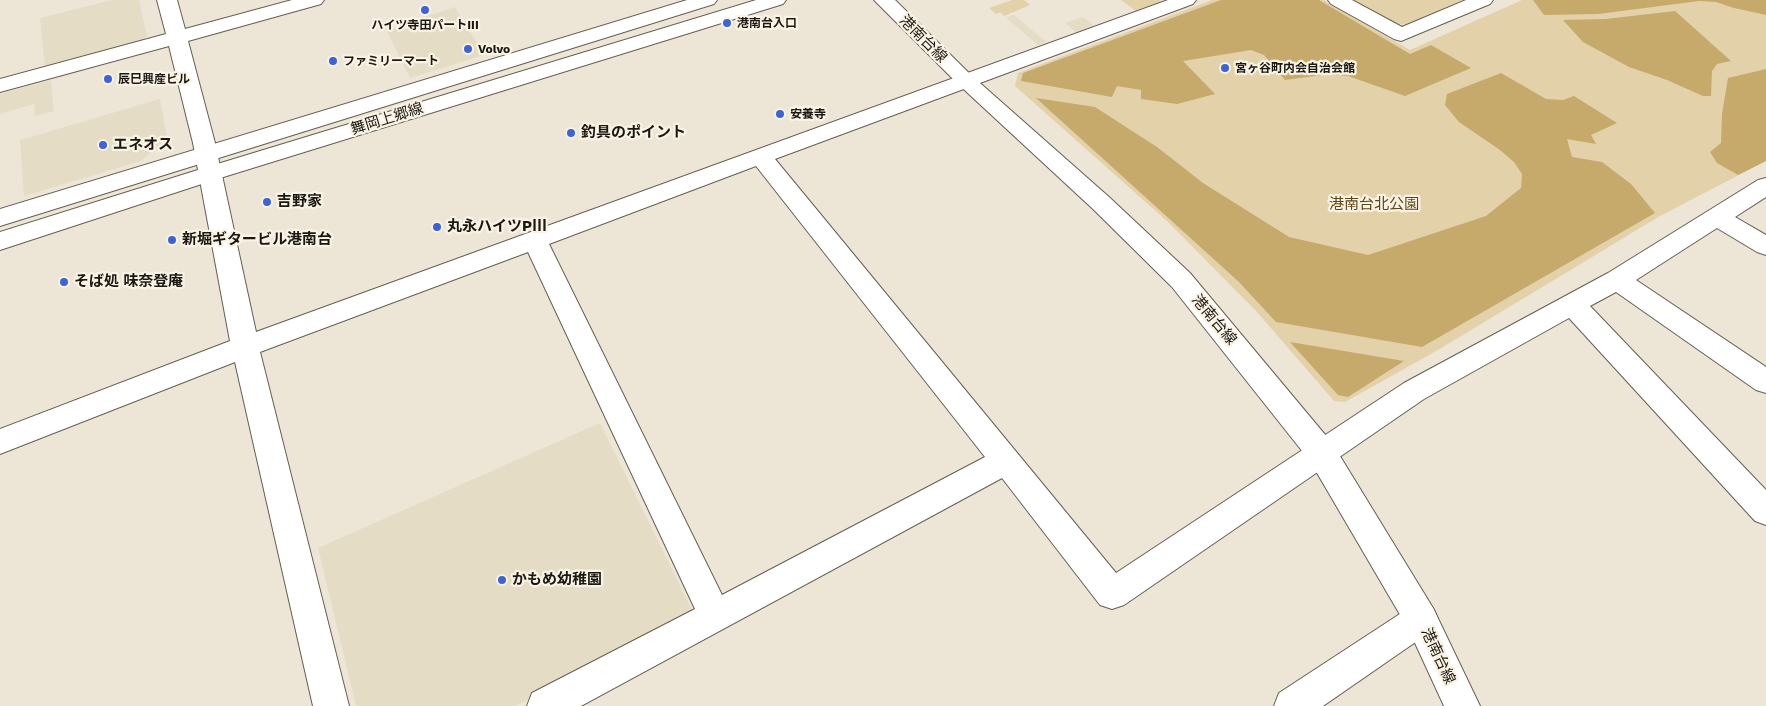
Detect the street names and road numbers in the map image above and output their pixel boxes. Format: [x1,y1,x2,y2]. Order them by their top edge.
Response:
street label: 港南台線 [895,11,951,67]
street label: 舞岡上郷線 [349,99,425,139]
street label: 港南台線 [1188,291,1240,349]
street label: 港南台線 [1417,625,1459,687]

